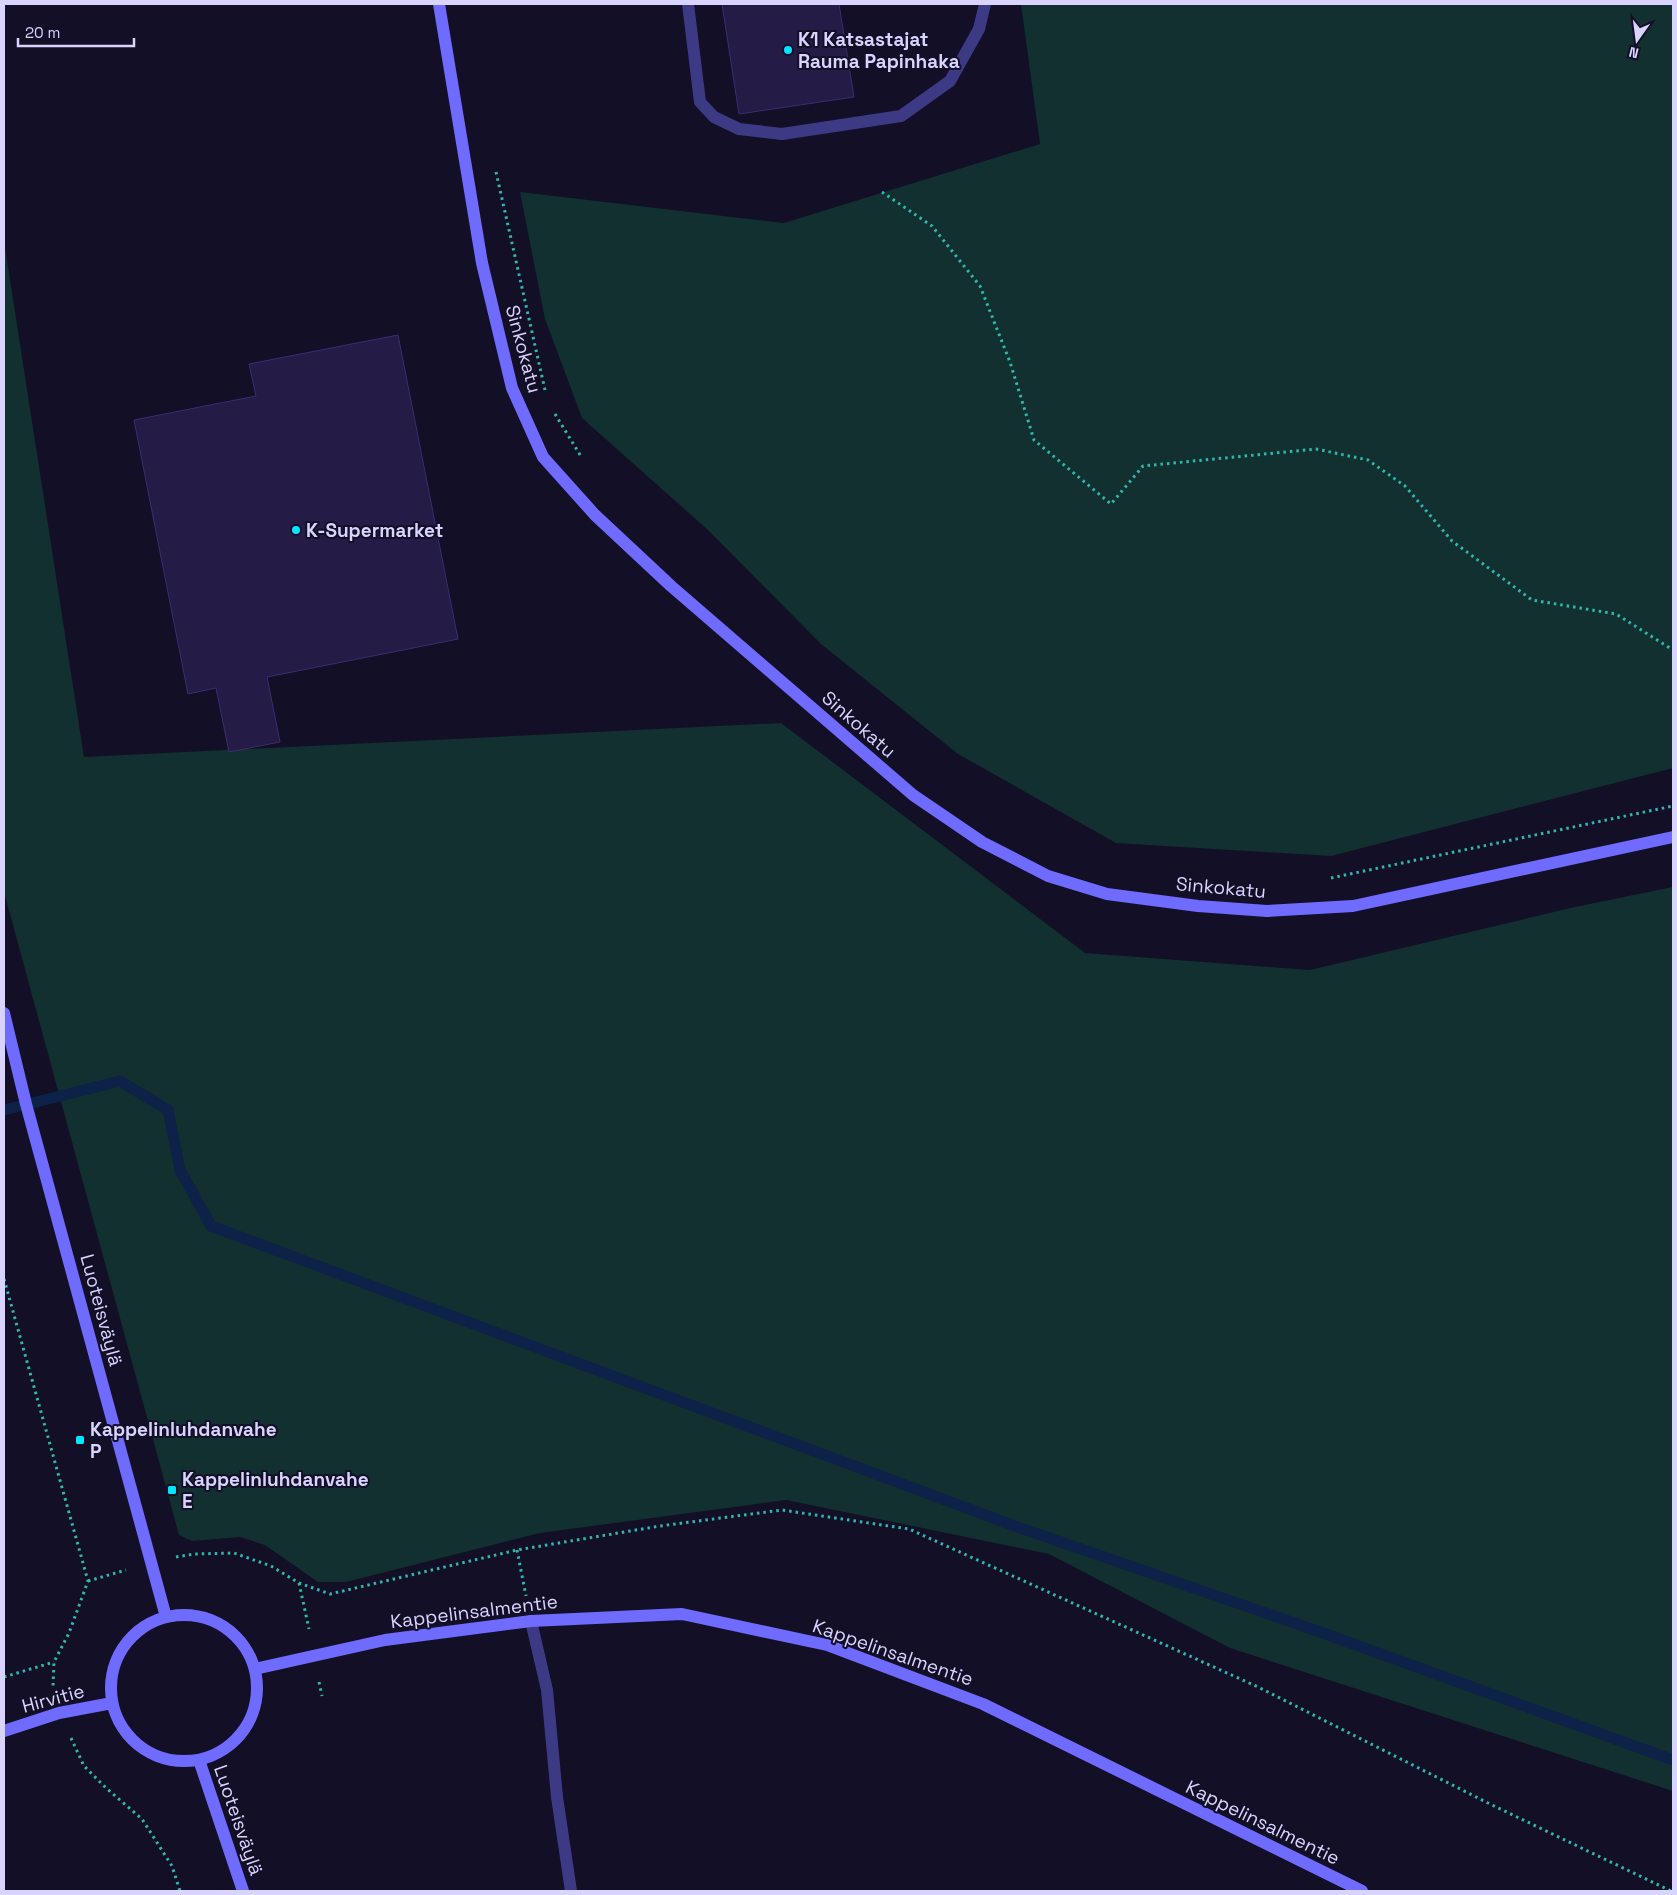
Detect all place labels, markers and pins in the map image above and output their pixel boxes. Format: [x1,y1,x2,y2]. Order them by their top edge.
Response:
place label: K1 Katsastajat Rauma Papinhaka [798,27,960,74]
marker: K1 Katsastajat Rauma Papinhaka [782,44,794,56]
place label: K-Supermarket [306,518,443,543]
marker: K-Supermarket [290,524,302,536]
place label: Kappelinluhdanvahe P [90,1417,277,1464]
marker: Kappelinluhdanvahe P [74,1434,86,1446]
place label: Kappelinluhdanvahe E [182,1467,369,1514]
marker: Kappelinluhdanvahe E [166,1484,178,1496]

